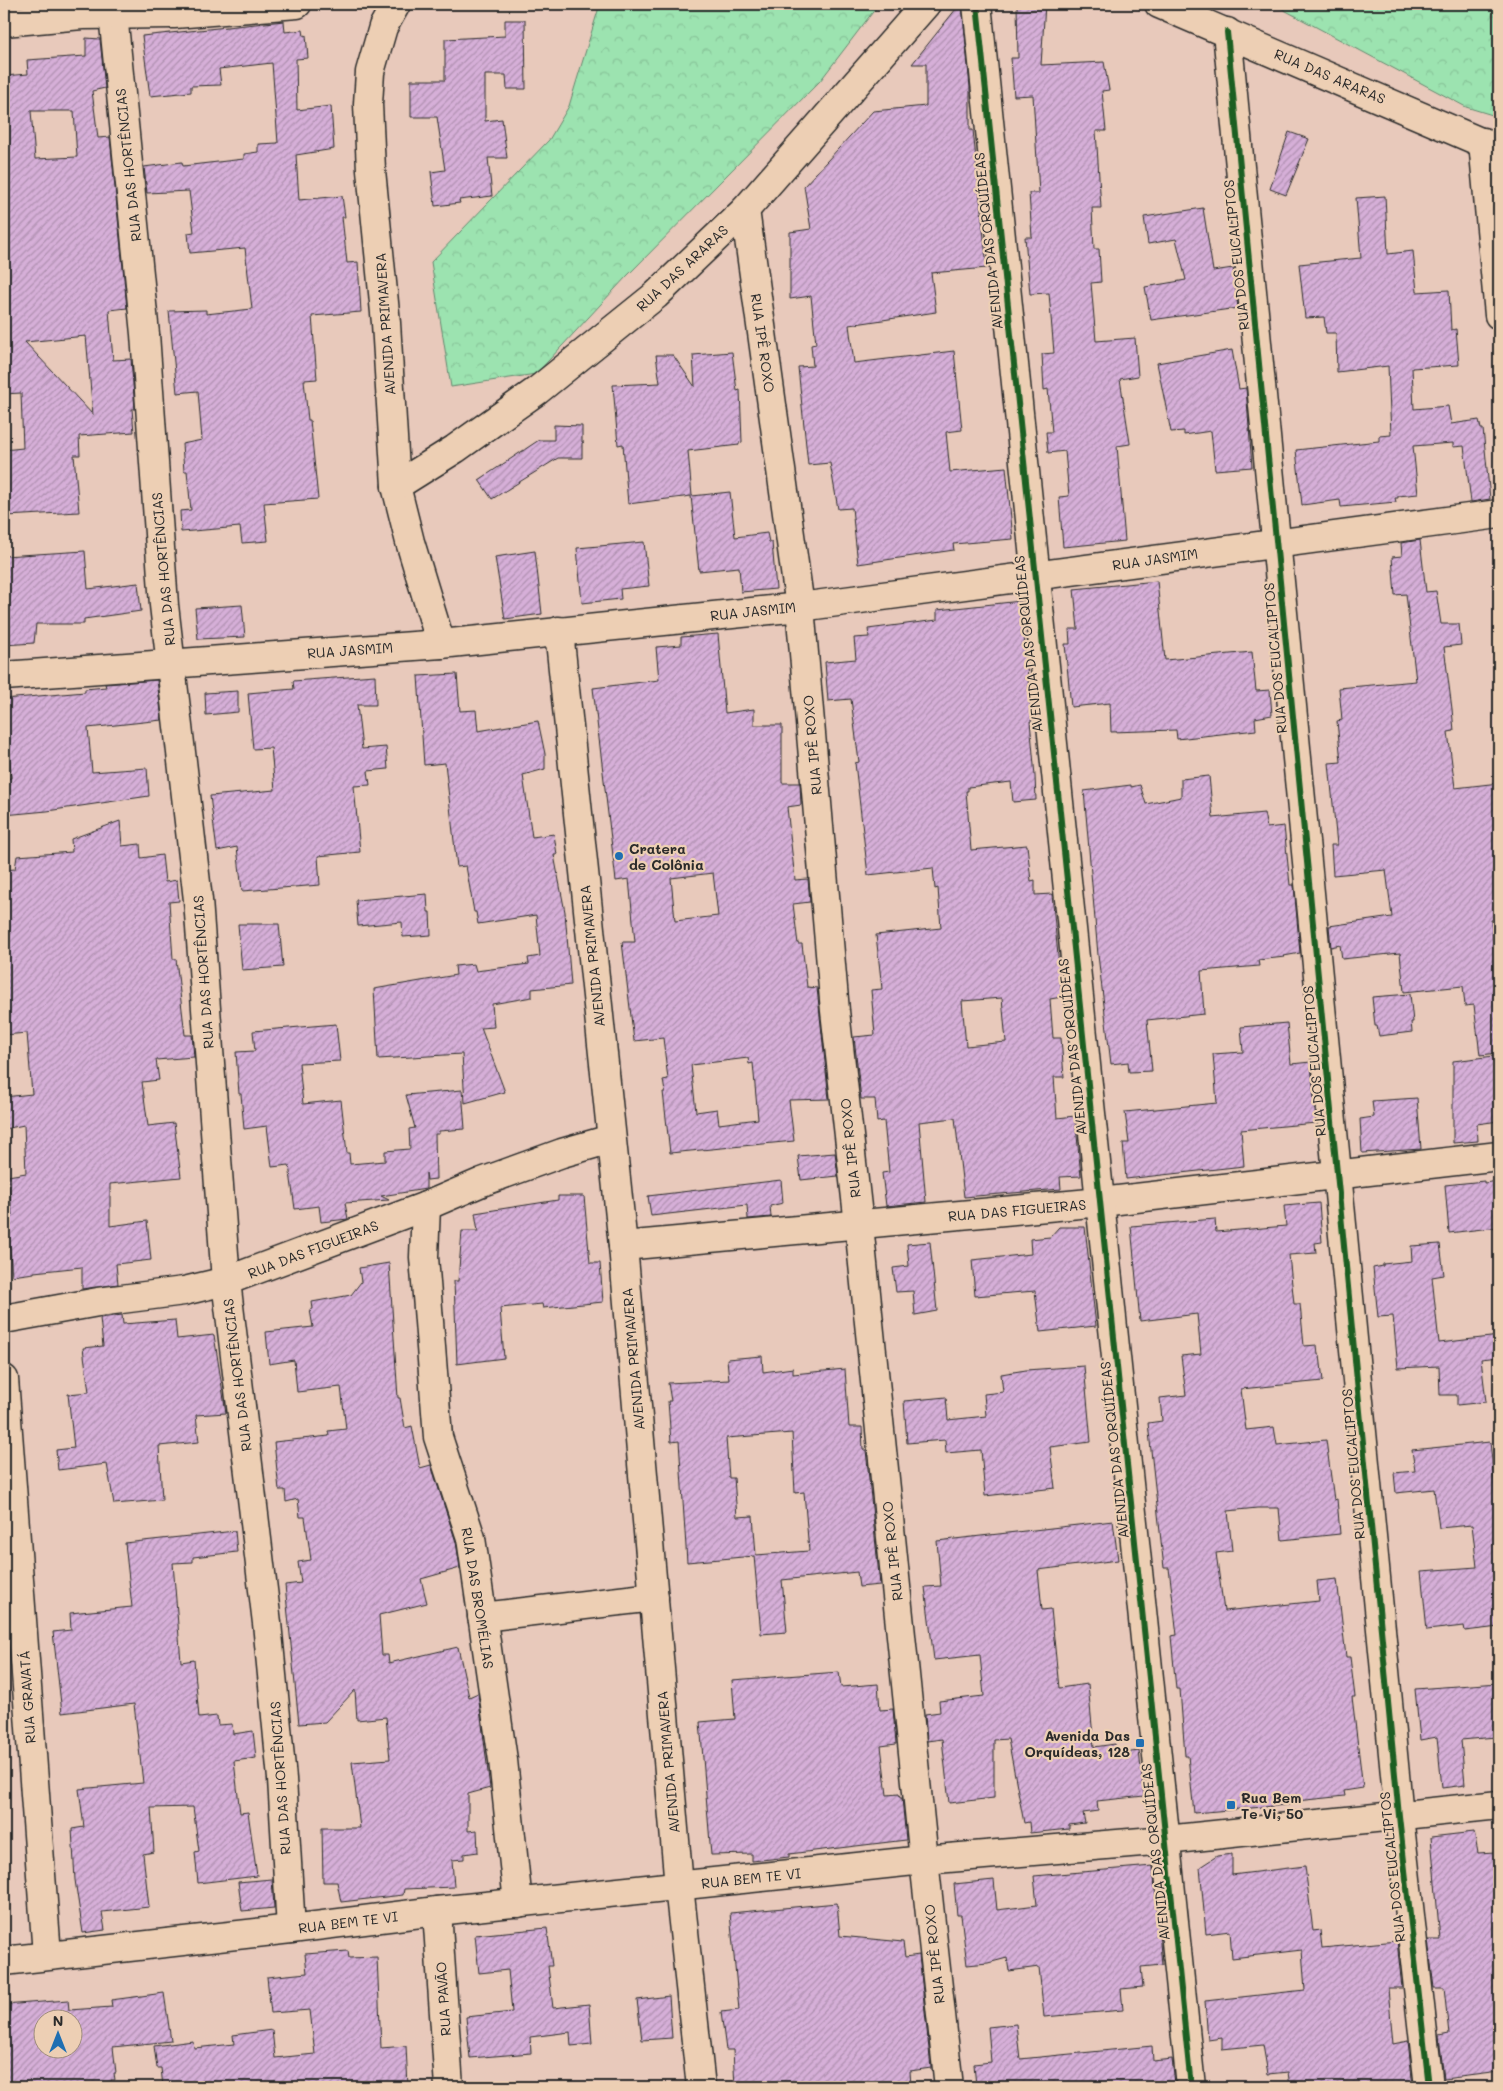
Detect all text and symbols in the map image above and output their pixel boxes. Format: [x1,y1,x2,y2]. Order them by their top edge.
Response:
street label: RUA DAS ARARAS [1271,44,1389,108]
street label: RUA DAS HORTÊNCIAS [110,87,145,243]
street label: AVENIDA DAS ORQUÍDEAS [969,151,1007,331]
street label: RUA DOS EUCALIPTOS [1219,179,1253,331]
street label: RUA DAS ARARAS [632,220,732,316]
street label: AVENIDA PRIMAVERA [371,252,399,396]
street label: RUA IPÊ ROXO [747,292,779,394]
street label: RUA DAS HORTÊNCIAS [147,491,179,647]
street label: RUA JASMIM [1111,544,1199,574]
street label: AVENIDA DAS ORQUÍDEAS [1009,554,1047,734]
street label: RUA DOS EUCALIPTOS [1259,582,1291,734]
street label: RUA JASMIM [709,597,797,625]
street label: RUA JASMIM [306,638,394,662]
street label: RUA IPÊ ROXO [798,694,826,796]
place label: Cratera de Colônia [629,839,704,874]
marker: Cratera de Colônia [613,850,625,862]
street label: AVENIDA PRIMAVERA [575,884,609,1028]
street label: RUA DAS HORTÊNCIAS [188,894,218,1049]
street label: AVENIDA DAS ORQUÍDEAS [1053,957,1091,1137]
street label: RUA DOS EUCALIPTOS [1298,985,1330,1137]
street label: RUA IPÊ ROXO [835,1097,865,1199]
street label: RUA DAS FIGUEIRAS [947,1194,1087,1226]
street label: RUA DAS FIGUEIRAS [245,1215,381,1283]
street label: AVENIDA PRIMAVERA [617,1287,649,1431]
street label: RUA DAS HORTÊNCIAS [218,1297,256,1453]
street label: AVENIDA DAS ORQUÍDEAS [1095,1360,1133,1540]
street label: RUA DOS EUCALIPTOS [1337,1388,1369,1540]
street label: RUA IPÊ ROXO [877,1500,907,1602]
street label: RUA DAS BROMÉLIAS [457,1526,499,1670]
street label: RUA GRAVATÁ [14,1650,40,1744]
street label: AVENIDA PRIMAVERA [652,1690,684,1834]
street label: RUA DAS HORTÊNCIAS [265,1700,295,1855]
place label: Avenida Das Orquídeas, 128 [1024,1726,1130,1761]
marker: Avenida Das Orquídeas, 128 [1134,1737,1146,1749]
street label: AVENIDA DAS ORQUÍDEAS [1136,1762,1174,1942]
place label: Rua Bem Te Vi, 50 [1241,1788,1303,1823]
street label: RUA DOS EUCALIPTOS [1375,1791,1409,1943]
marker: Rua Bem Te Vi, 50 [1225,1799,1237,1811]
street label: RUA BEM TE VI [700,1863,802,1893]
street label: RUA IPÊ ROXO [919,1903,949,2005]
street label: RUA BEM TE VI [297,1906,399,1938]
street label: RUA PAVÃO [431,1961,455,2037]
north arrow [32,2008,82,2058]
text: N [53,2011,63,2030]

